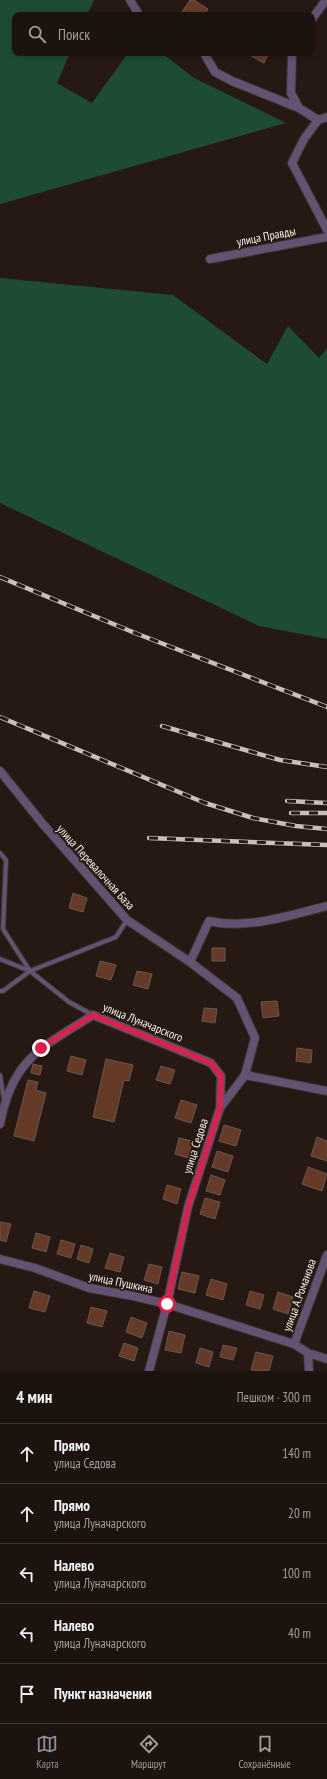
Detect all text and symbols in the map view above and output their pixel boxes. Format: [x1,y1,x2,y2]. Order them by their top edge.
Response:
search box [12,12,315,56]
icon: search [26,23,48,45]
text: Поиск [58,25,90,44]
street label: улица Правды [235,223,297,249]
street label: улица Перевалочная База [54,821,138,913]
street label: улица Луначарского [101,999,185,1045]
route end [32,1039,50,1057]
street label: улица Седова [179,1116,211,1176]
street label: улица А.Романова [279,1256,319,1333]
street label: улица Пушкина [88,1268,155,1296]
route start [158,1295,176,1313]
text: 4 мин [16,1386,52,1408]
text: Пешком · 300 m [237,1389,311,1406]
text: Прямо [54,1436,90,1455]
icon: ahead [16,1443,38,1465]
text: 140 m [282,1445,311,1462]
text: улица Седова [54,1455,116,1472]
text: Прямо [54,1496,90,1515]
icon: ahead [16,1503,38,1525]
text: 20 m [288,1505,311,1522]
text: улица Луначарского [54,1515,146,1532]
text: Налево [54,1556,94,1575]
icon: left [16,1563,38,1585]
text: 100 m [282,1565,311,1582]
text: улица Луначарского [54,1575,146,1592]
text: Налево [54,1616,94,1635]
icon: left [16,1623,38,1645]
text: 40 m [288,1625,311,1642]
text: улица Луначарского [54,1635,146,1652]
icon: arrive [16,1683,38,1705]
text: Пункт назначения [54,1684,152,1703]
tab: Карта [36,1733,59,1771]
tab: Маршрут [131,1733,166,1771]
tab: Сохранённые [238,1733,291,1771]

